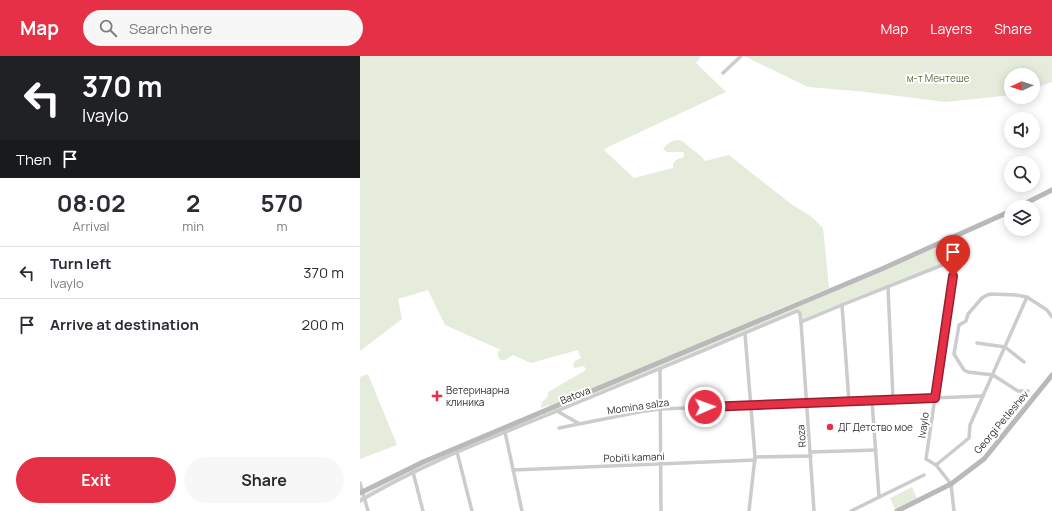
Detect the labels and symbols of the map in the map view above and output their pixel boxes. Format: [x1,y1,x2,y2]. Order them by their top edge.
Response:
north arrow [1004,68,1040,104]
park label: м-т Ментeше [907,71,969,85]
pin [936,235,970,276]
place label: Ветеринарна клиника [446,383,509,409]
street label: Batova [558,383,592,407]
position arrow [684,386,726,428]
street label: Georgi Petleshev [970,387,1032,457]
marker: Ветеринарна клиника [431,390,443,402]
street label: Momina salza [606,395,670,417]
street label: Ivaylo [914,411,932,439]
place label: ДГ Детство мое [838,420,913,434]
marker: ДГ Детство мое [825,422,835,432]
street label: Roza [793,424,809,448]
street label: Pobiti kamani [603,449,665,465]

